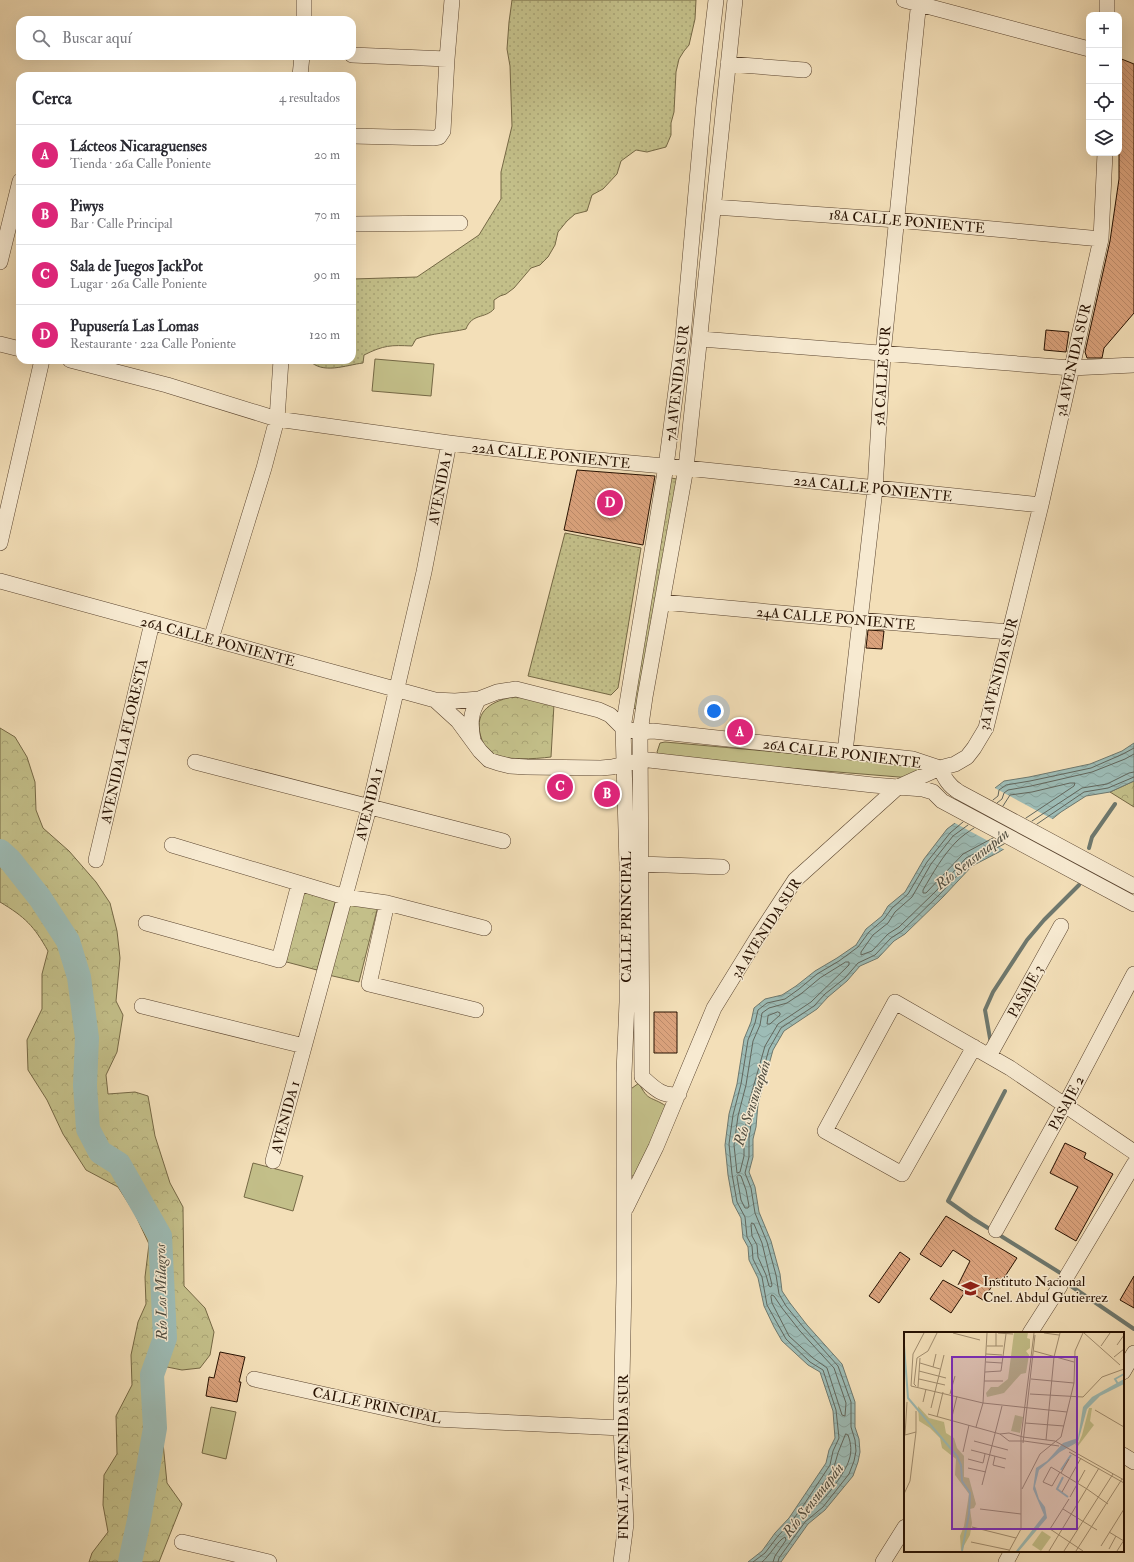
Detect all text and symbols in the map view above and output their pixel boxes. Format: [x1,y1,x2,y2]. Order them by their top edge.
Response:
map controls [1086,12,1122,156]
button: + [1086,12,1122,48]
search box [16,16,356,60]
icon: search [30,27,52,49]
text: Buscar aquí [62,29,131,48]
button: − [1086,48,1122,84]
button: locate [1086,84,1122,120]
text: Cerca [32,88,72,109]
text: 4 resultados [279,90,340,106]
button: layers [1086,120,1122,156]
text: Lácteos Nicaraguenses [70,137,207,156]
text: A [41,147,49,163]
text: 20 m [314,147,340,163]
text: Tienda · 26a Calle Poniente [70,156,211,172]
text: Piwys [70,197,104,216]
street label: 18A CALLE PONIENTE [828,206,986,237]
text: B [41,207,49,223]
text: 70 m [315,207,340,223]
text: Bar · Calle Principal [70,216,173,232]
text: Sala de Juegos JackPot [70,257,203,276]
text: C [40,267,50,283]
text: 90 m [314,267,340,283]
text: Lugar · 26a Calle Poniente [70,276,207,292]
street label: 3A AVENIDA SUR [1052,301,1095,419]
text: Pupusería Las Lomas [70,317,199,336]
street label: 7A AVENIDA SUR [662,323,693,442]
street label: 5A CALLE SUR [871,325,895,427]
text: D [40,327,50,343]
text: 120 m [309,327,340,343]
text: Restaurante · 22a Calle Poniente [70,336,236,352]
street label: 22A CALLE PONIENTE [471,439,631,472]
street label: AVENIDA 1 [425,450,456,527]
street label: 22A CALLE PONIENTE [793,472,953,505]
pin: D [597,488,623,518]
street label: 24A CALLE PONIENTE [756,603,916,634]
street label: 26A CALLE PONIENTE [139,613,297,670]
street label: 3A AVENIDA SUR [975,615,1022,732]
street label: AVENIDA LA FLORESTA [97,657,152,826]
your location [704,701,724,721]
pin: A [727,717,753,747]
street label: 26A CALLE PONIENTE [762,735,922,772]
street label: AVENIDA 1 [352,766,387,843]
pin: C [547,772,573,802]
pin: B [594,779,620,809]
water label: Río Sensunapán [931,825,1013,895]
street label: CALLE PRINCIPAL [618,851,635,983]
street label: 3A AVENIDA SUR [728,874,806,982]
street label: PASAJE 3 [1004,962,1047,1020]
water label: Río Sensunapán [729,1058,775,1149]
street label: PASAJE 2 [1045,1073,1088,1133]
street label: AVENIDA 1 [267,1079,303,1156]
water label: Río Los Milagros [151,1243,172,1341]
place label: Instituto Nacional Cnel. Abdul Gutierrez [983,1273,1108,1306]
school or university icon: Instituto Nacional Cnel. Abdul Gutierrez [960,1279,980,1299]
inset map [904,1332,1124,1552]
street label: FINAL 7A AVENIDA SUR [615,1373,632,1540]
street label: CALLE PRINCIPAL [311,1384,443,1427]
water label: Río Sensunapán [778,1459,848,1542]

